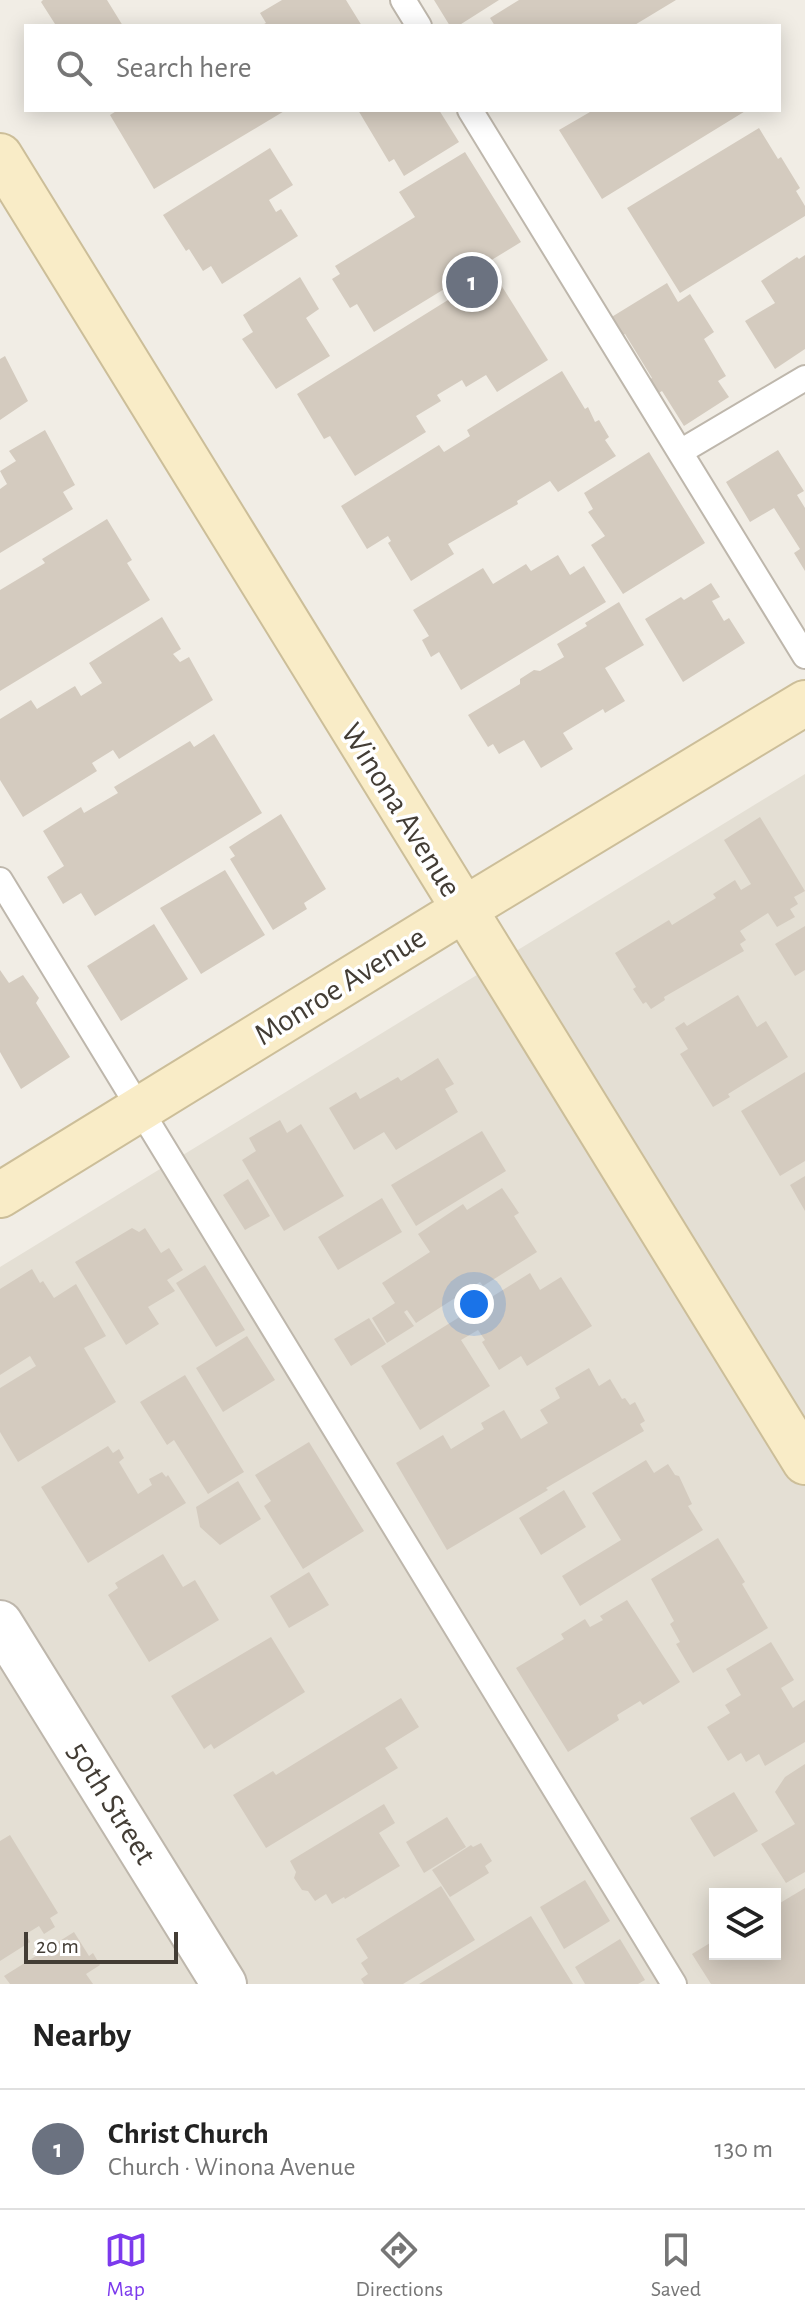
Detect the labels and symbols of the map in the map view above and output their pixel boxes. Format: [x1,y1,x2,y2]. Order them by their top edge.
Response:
pin: 1 [446,252,498,312]
street label: Winona Avenue [335,718,467,902]
street label: Monroe Avenue [249,921,431,1051]
your location [454,1284,494,1324]
street label: 50th Street [62,1736,162,1870]
scale bar [24,1928,178,1964]

